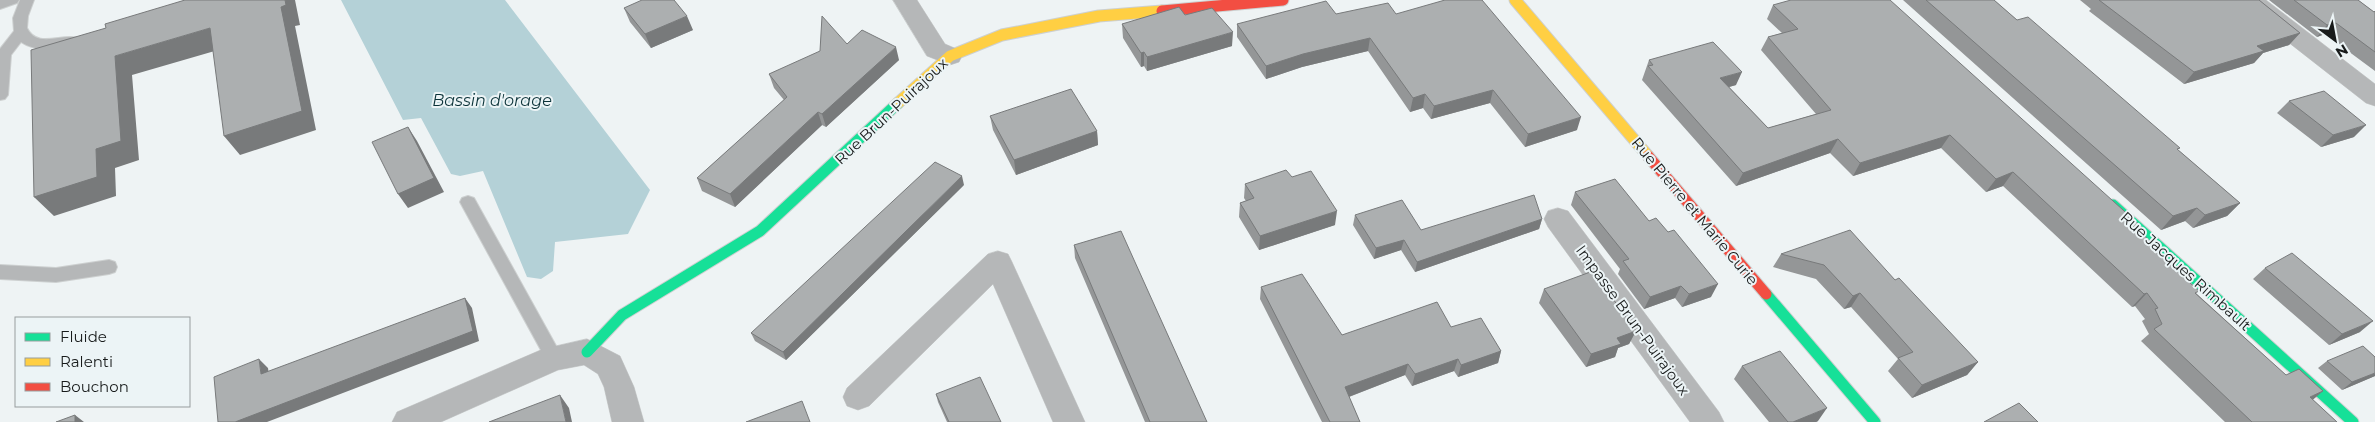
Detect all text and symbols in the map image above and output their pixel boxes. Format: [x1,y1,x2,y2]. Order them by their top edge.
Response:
north arrow [2310,15,2360,65]
text: N [2332,40,2351,62]
street label: Rue Brun-Puirajoux [830,54,952,168]
water label: Bassin d'orage [432,91,552,110]
street label: Rue Pierre et Marie Curie [1628,133,1762,289]
street label: Rue Jacques Rimbault [2117,207,2255,335]
street label: Impasse Brun-Puirajoux [1572,241,1694,399]
legend [15,317,190,407]
text: Fluide [60,327,107,346]
text: Ralenti [60,352,113,371]
text: Bouchon [60,377,129,396]

